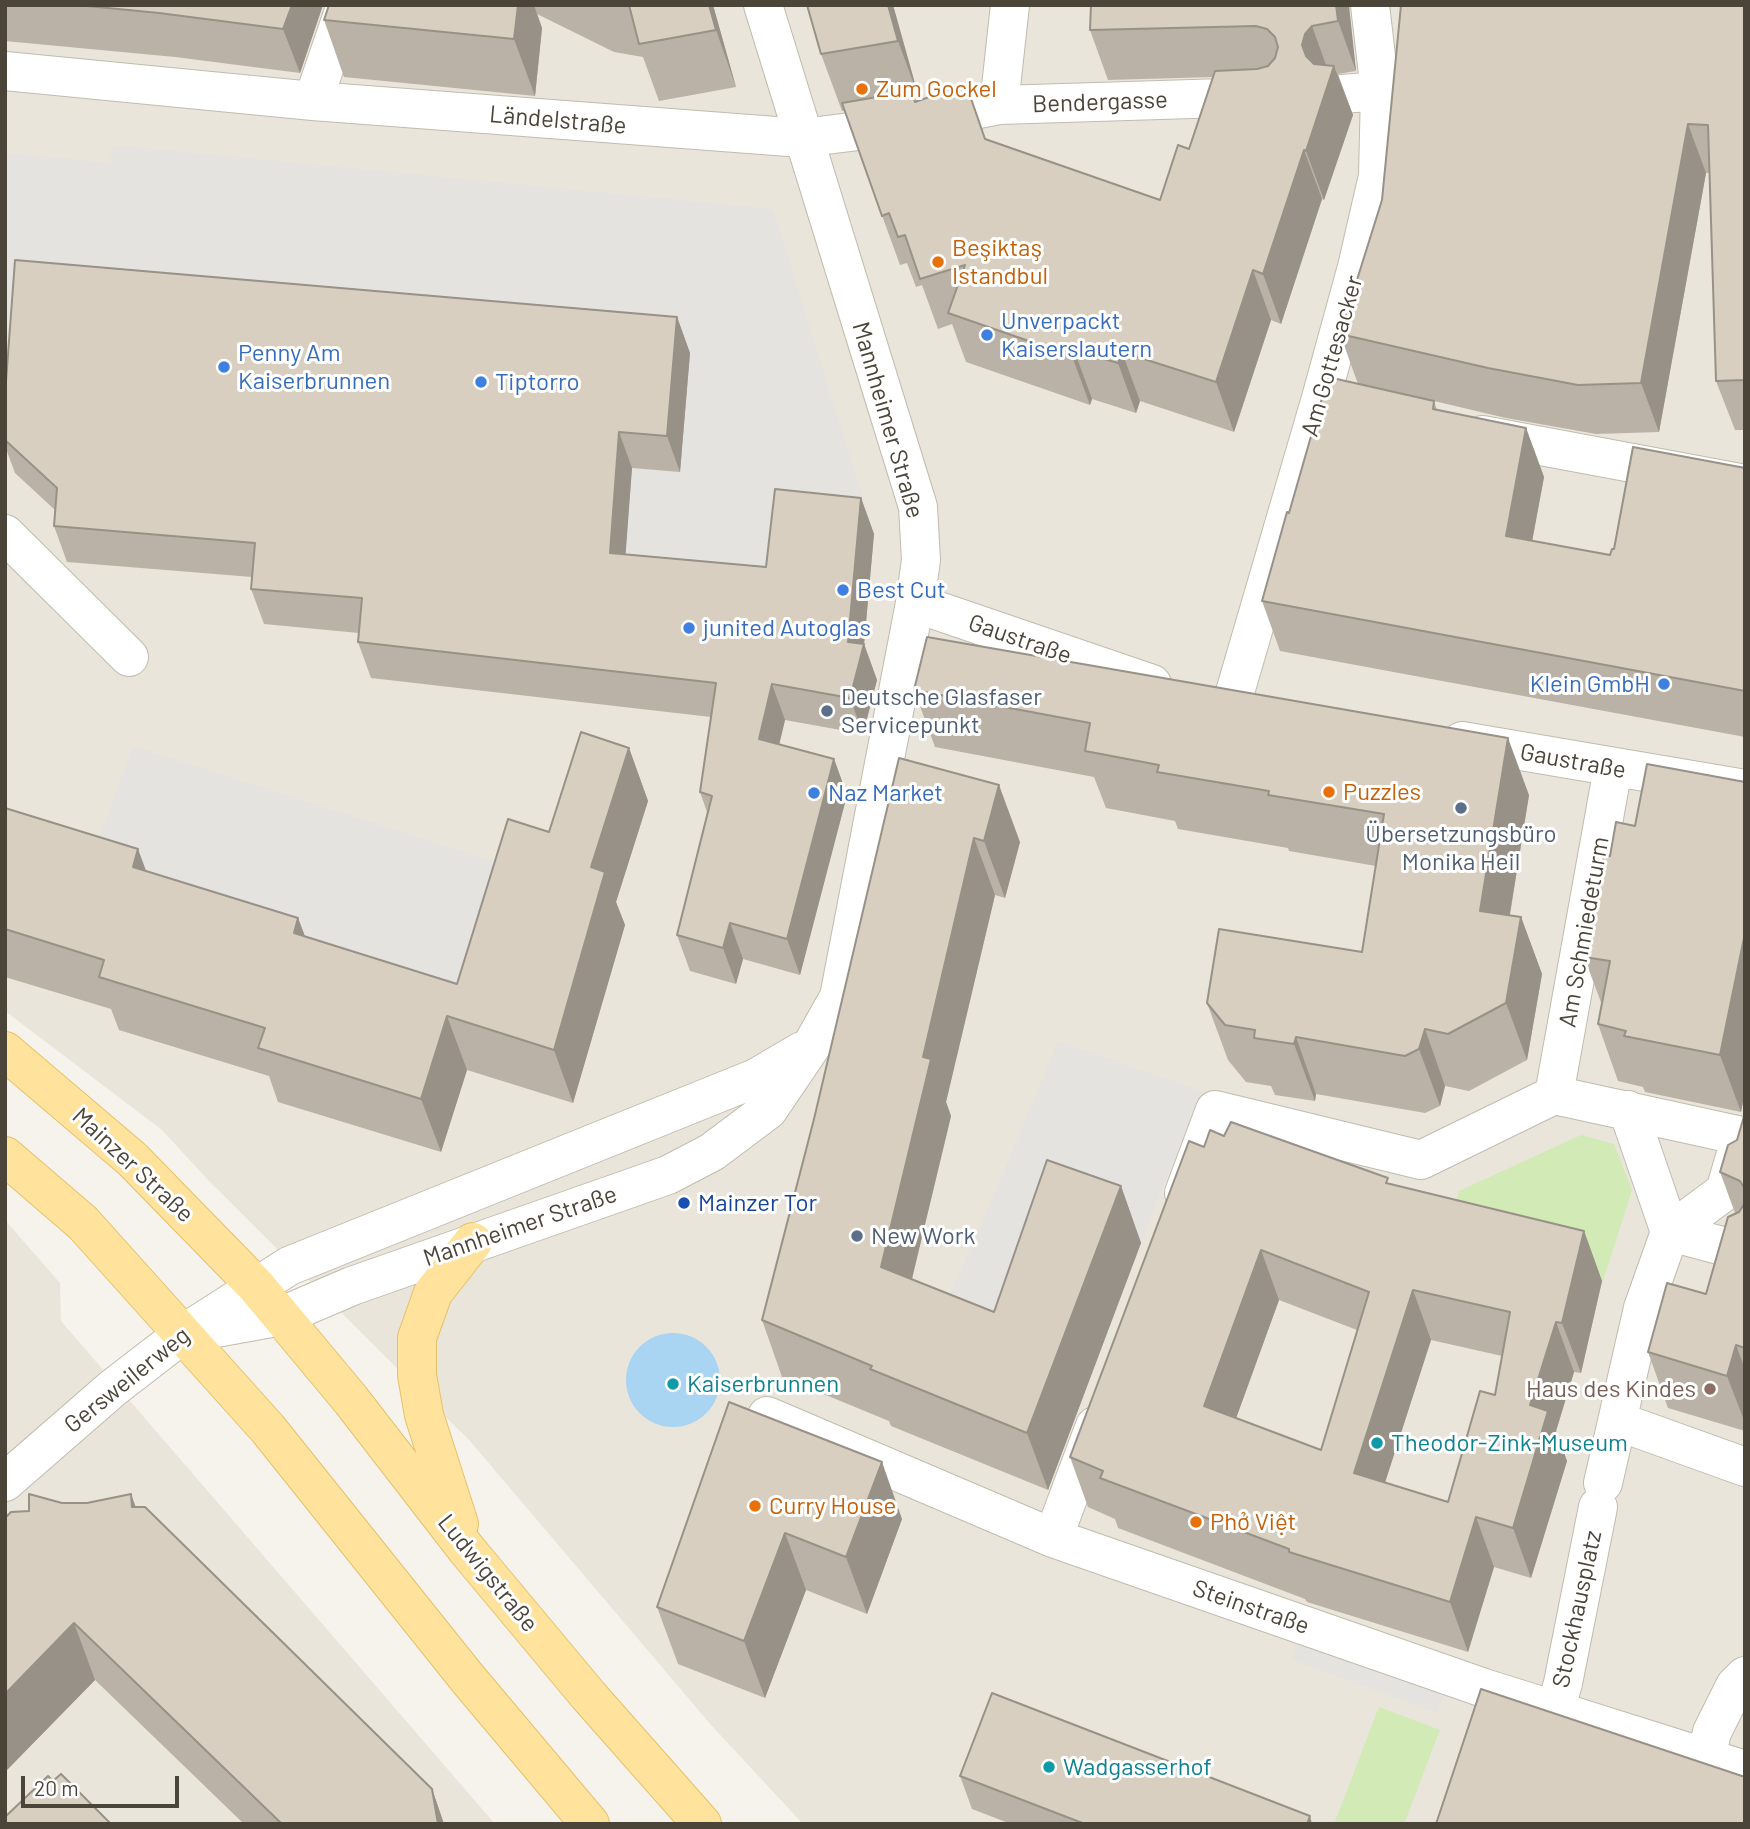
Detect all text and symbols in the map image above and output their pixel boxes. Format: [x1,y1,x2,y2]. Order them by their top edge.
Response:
place label: Zum Gockel [876,75,997,103]
marker: Zum Gockel [854,81,870,97]
street label: Bendergasse [1032,85,1168,119]
street label: Ländelstraße [488,100,628,140]
place label: Beşiktaş Istandbul [952,234,1048,290]
marker: Beşiktaş Istandbul [930,254,946,270]
street label: Am Gottesacker [1295,272,1369,440]
place label: Unverpackt Kaiserslautern [1001,307,1152,363]
street label: Mannheimer Straße [846,319,930,521]
marker: Unverpackt Kaiserslautern [979,327,995,343]
place label: Penny Am Kaiserbrunnen [238,339,390,395]
marker: Penny Am Kaiserbrunnen [216,359,232,375]
place label: Tiptorro [495,368,580,396]
marker: Tiptorro [473,374,489,390]
place label: Best Cut [857,576,946,604]
marker: Best Cut [835,582,851,598]
street label: Gaustraße [965,608,1075,670]
place label: junited Autoglas [703,614,871,642]
marker: junited Autoglas [681,620,697,636]
place label: Klein GmbH [1530,670,1650,698]
marker: Klein GmbH [1656,676,1672,692]
place label: Deutsche Glasfaser Servicepunkt [841,683,1042,739]
marker: Deutsche Glasfaser Servicepunkt [819,703,835,719]
street label: Gaustraße [1518,738,1628,784]
place label: Puzzles [1343,778,1421,806]
place label: Naz Market [828,779,943,807]
marker: Puzzles [1321,784,1337,800]
marker: Naz Market [806,785,822,801]
marker: Übersetzungsbüro Monika Heil [1453,800,1469,816]
place label: Übersetzungsbüro Monika Heil [1365,820,1557,876]
street label: Am Schmiedeturm [1553,834,1615,1030]
street label: Mainzer Straße [66,1101,200,1229]
street label: Mannheimer Straße [419,1179,621,1273]
place label: Mainzer Tor [698,1189,817,1217]
marker: Mainzer Tor [676,1195,692,1211]
place label: New Work [871,1222,976,1250]
marker: New Work [849,1228,865,1244]
street label: Gersweilerweg [58,1321,196,1439]
place label: Kaiserbrunnen [687,1370,839,1398]
place label: Haus des Kindes [1526,1375,1696,1403]
marker: Kaiserbrunnen [665,1376,681,1392]
marker: Haus des Kindes [1702,1381,1718,1397]
place label: Theodor-Zink-Museum [1391,1429,1628,1457]
marker: Theodor-Zink-Museum [1369,1435,1385,1451]
place label: Curry House [769,1492,896,1520]
marker: Curry House [747,1498,763,1514]
street label: Ludwigstraße [432,1508,544,1638]
place label: Phở Việt [1210,1508,1296,1536]
marker: Phở Việt [1188,1514,1204,1530]
street label: Stockhausplatz [1546,1528,1608,1690]
street label: Steinstraße [1189,1574,1313,1640]
place label: Wadgasserhof [1063,1753,1212,1781]
marker: Wadgasserhof [1041,1759,1057,1775]
scale bar [24,1762,182,1806]
text: 20 m [34,1775,79,1800]

